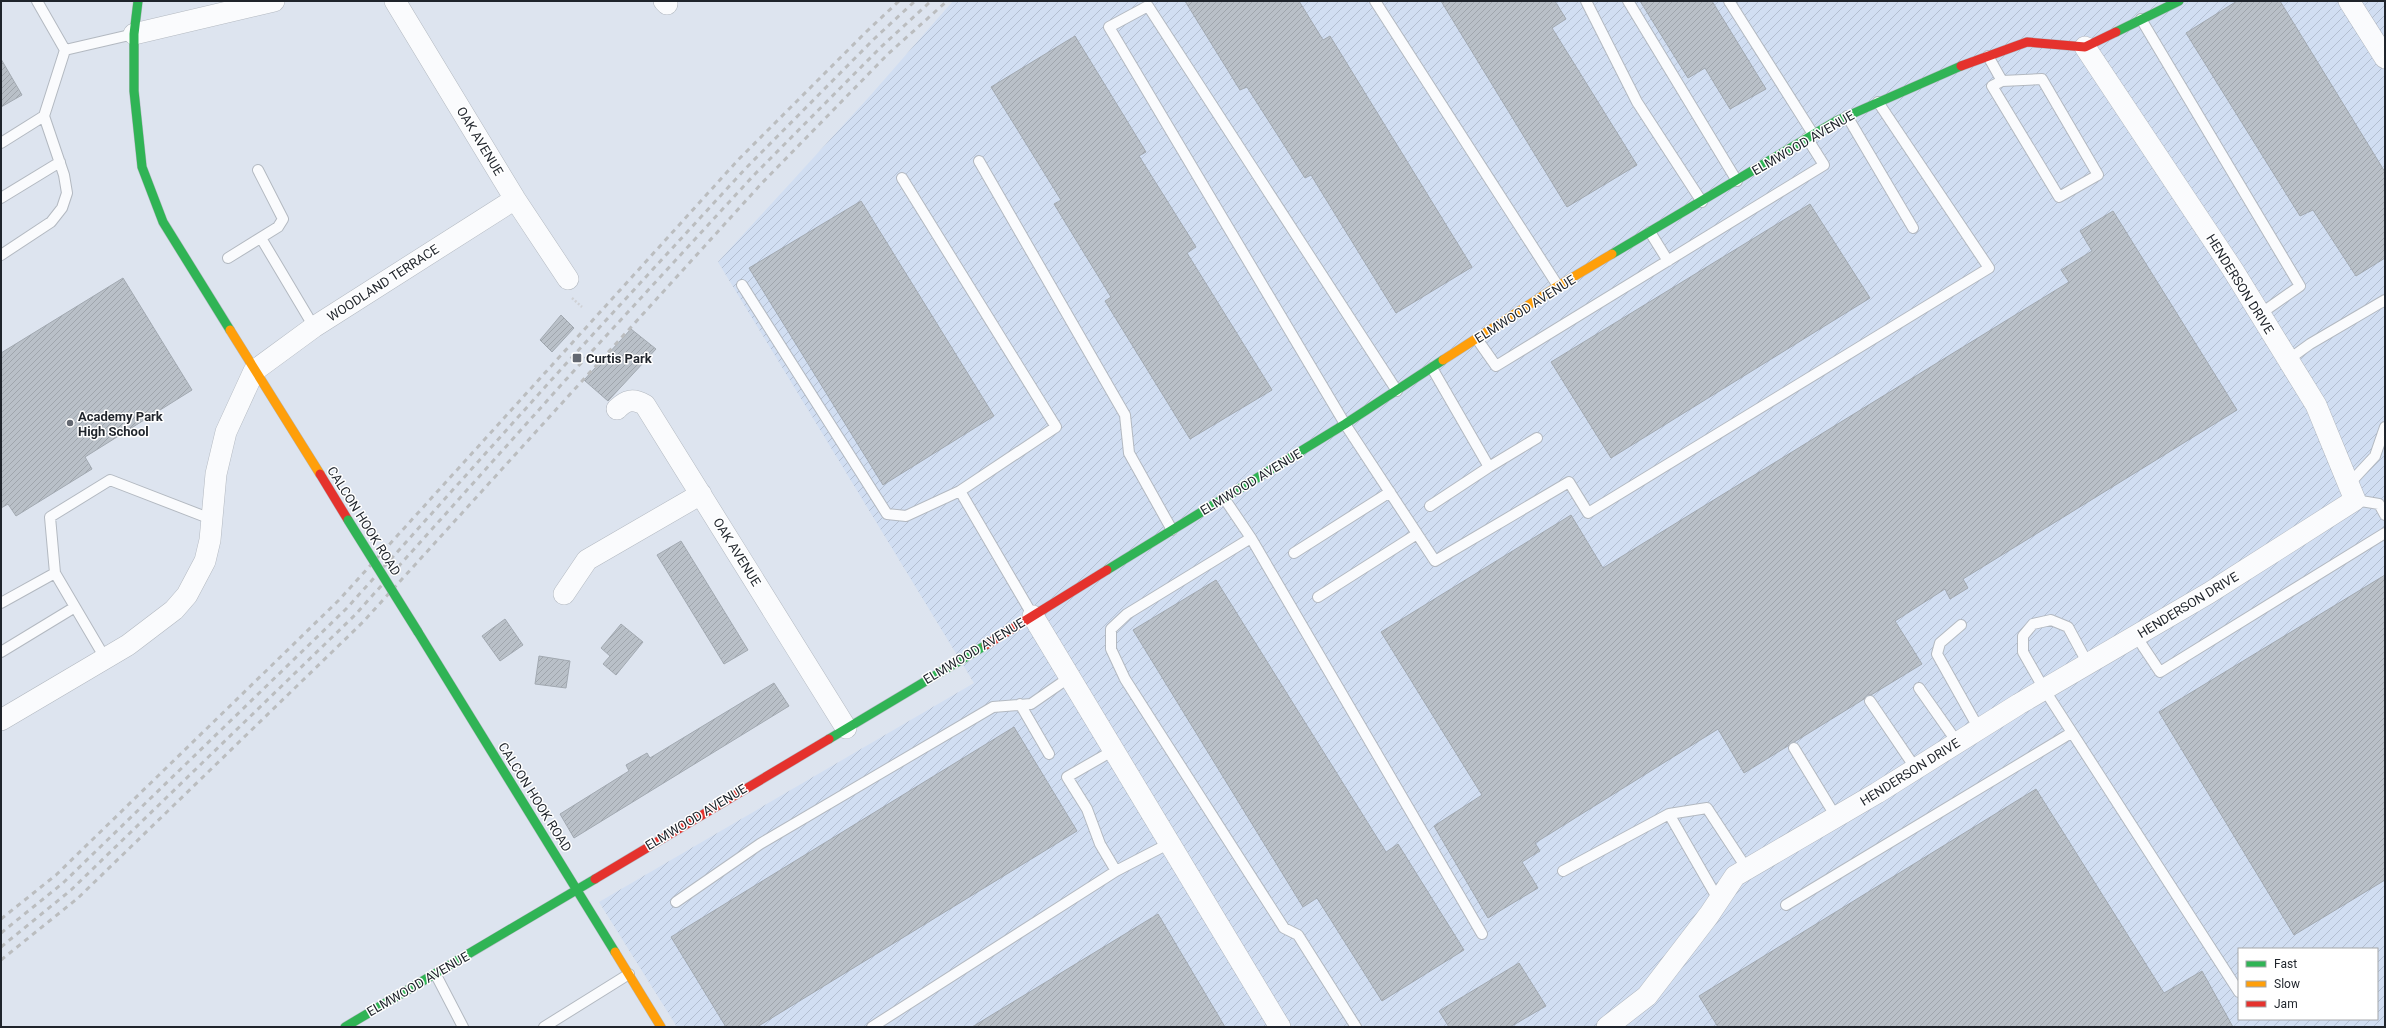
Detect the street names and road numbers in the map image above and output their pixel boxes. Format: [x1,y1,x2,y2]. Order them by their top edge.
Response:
street label: OAK AVENUE [454,104,506,178]
street label: ELMWOOD AVENUE [1749,108,1857,178]
street label: HENDERSON DRIVE [2203,231,2277,337]
street label: WOODLAND TERRACE [324,241,442,325]
street label: ELMWOOD AVENUE [1472,272,1578,346]
street label: ELMWOOD AVENUE [1198,446,1304,518]
street label: CALCON HOOK ROAD [324,464,404,578]
street label: OAK AVENUE [710,515,764,589]
street label: HENDERSON DRIVE [2135,569,2241,641]
street label: ELMWOOD AVENUE [921,615,1027,687]
street label: HENDERSON DRIVE [1857,735,1963,809]
street label: CALCON HOOK ROAD [495,740,575,854]
street label: ELMWOOD AVENUE [643,781,749,853]
street label: ELMWOOD AVENUE [364,949,472,1019]

